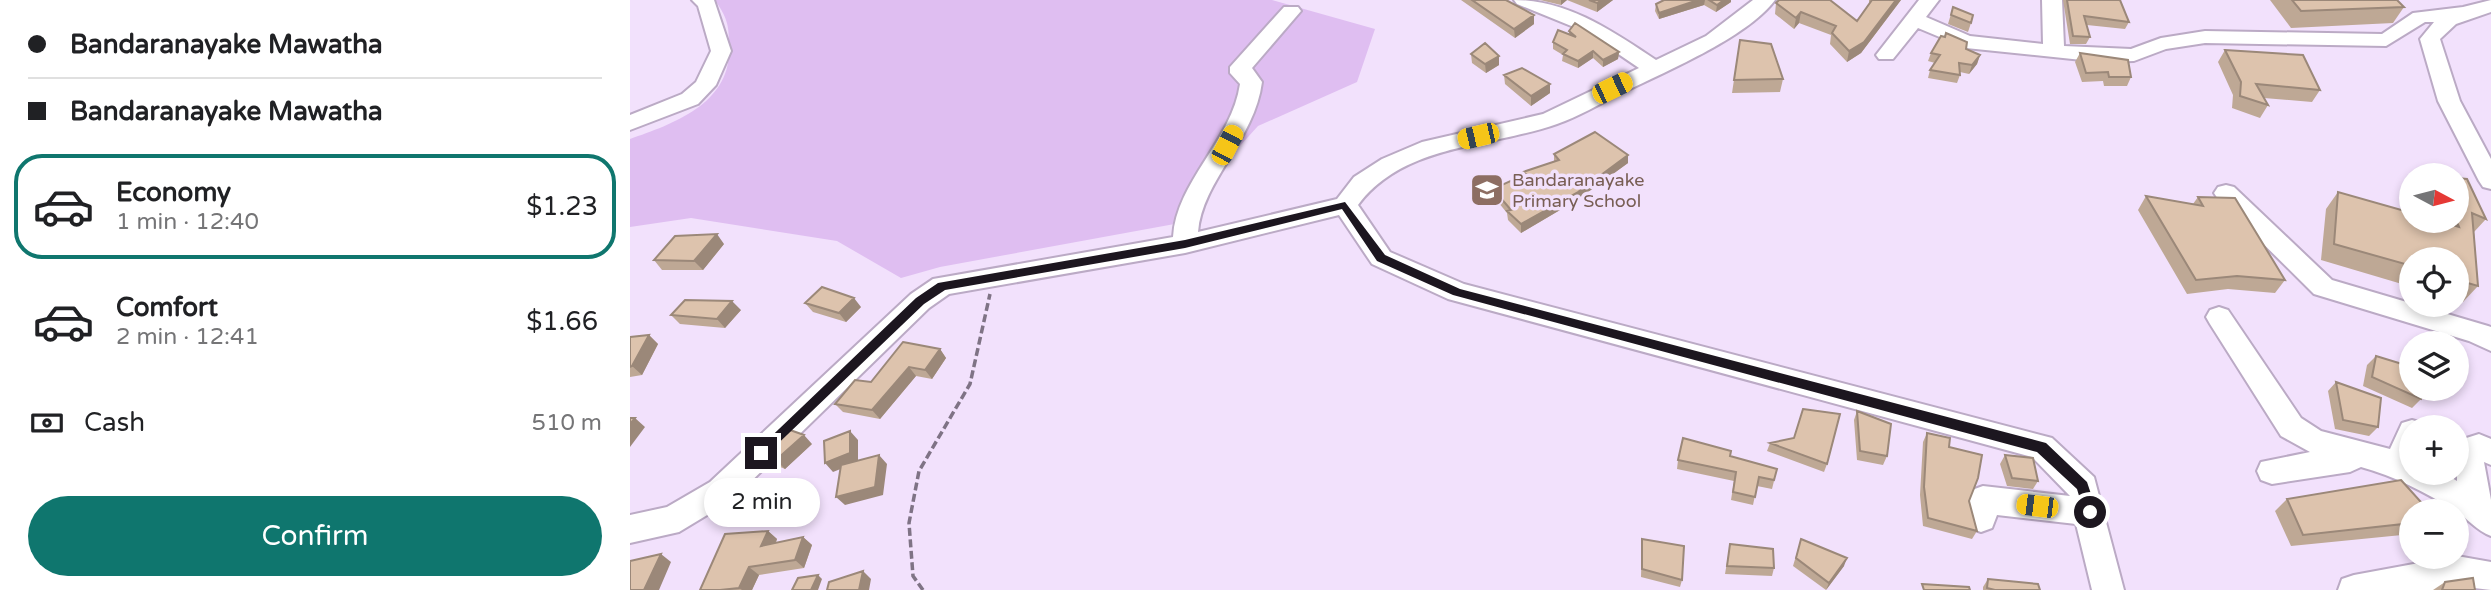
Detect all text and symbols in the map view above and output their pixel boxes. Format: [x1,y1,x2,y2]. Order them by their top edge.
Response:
text: Bandaranayake Mawatha [70,29,383,60]
car [1589,69,1636,107]
text: Bandaranayake Mawatha [70,96,383,127]
car [1456,121,1501,151]
car [1208,122,1247,168]
north arrow [2399,163,2469,233]
map controls [2399,163,2469,569]
place label: Bandaranayake Primary School [1512,169,1644,212]
school or university icon: Bandaranayake Primary School [1468,171,1506,209]
icon: car [32,175,95,238]
text: Economy [116,177,231,208]
text: $1.23 [526,191,598,222]
text: 1 min · 12:40 [116,208,259,236]
button: locate [2399,247,2469,317]
icon: car [32,290,95,353]
text: Comfort [116,292,218,323]
text: $1.66 [526,306,598,337]
text: 2 min · 12:41 [116,323,259,351]
button: layers [2399,331,2469,401]
icon: cash [28,404,66,442]
text: Cash [84,407,145,438]
text: 510 m [532,409,602,437]
button: + [2399,415,2469,485]
route end [745,437,777,469]
callout: 2 min [703,477,819,526]
text: 2 min [731,488,793,516]
car [2015,493,2060,519]
button: Confirm [28,496,602,576]
route start [2074,496,2106,528]
button: − [2399,499,2469,569]

